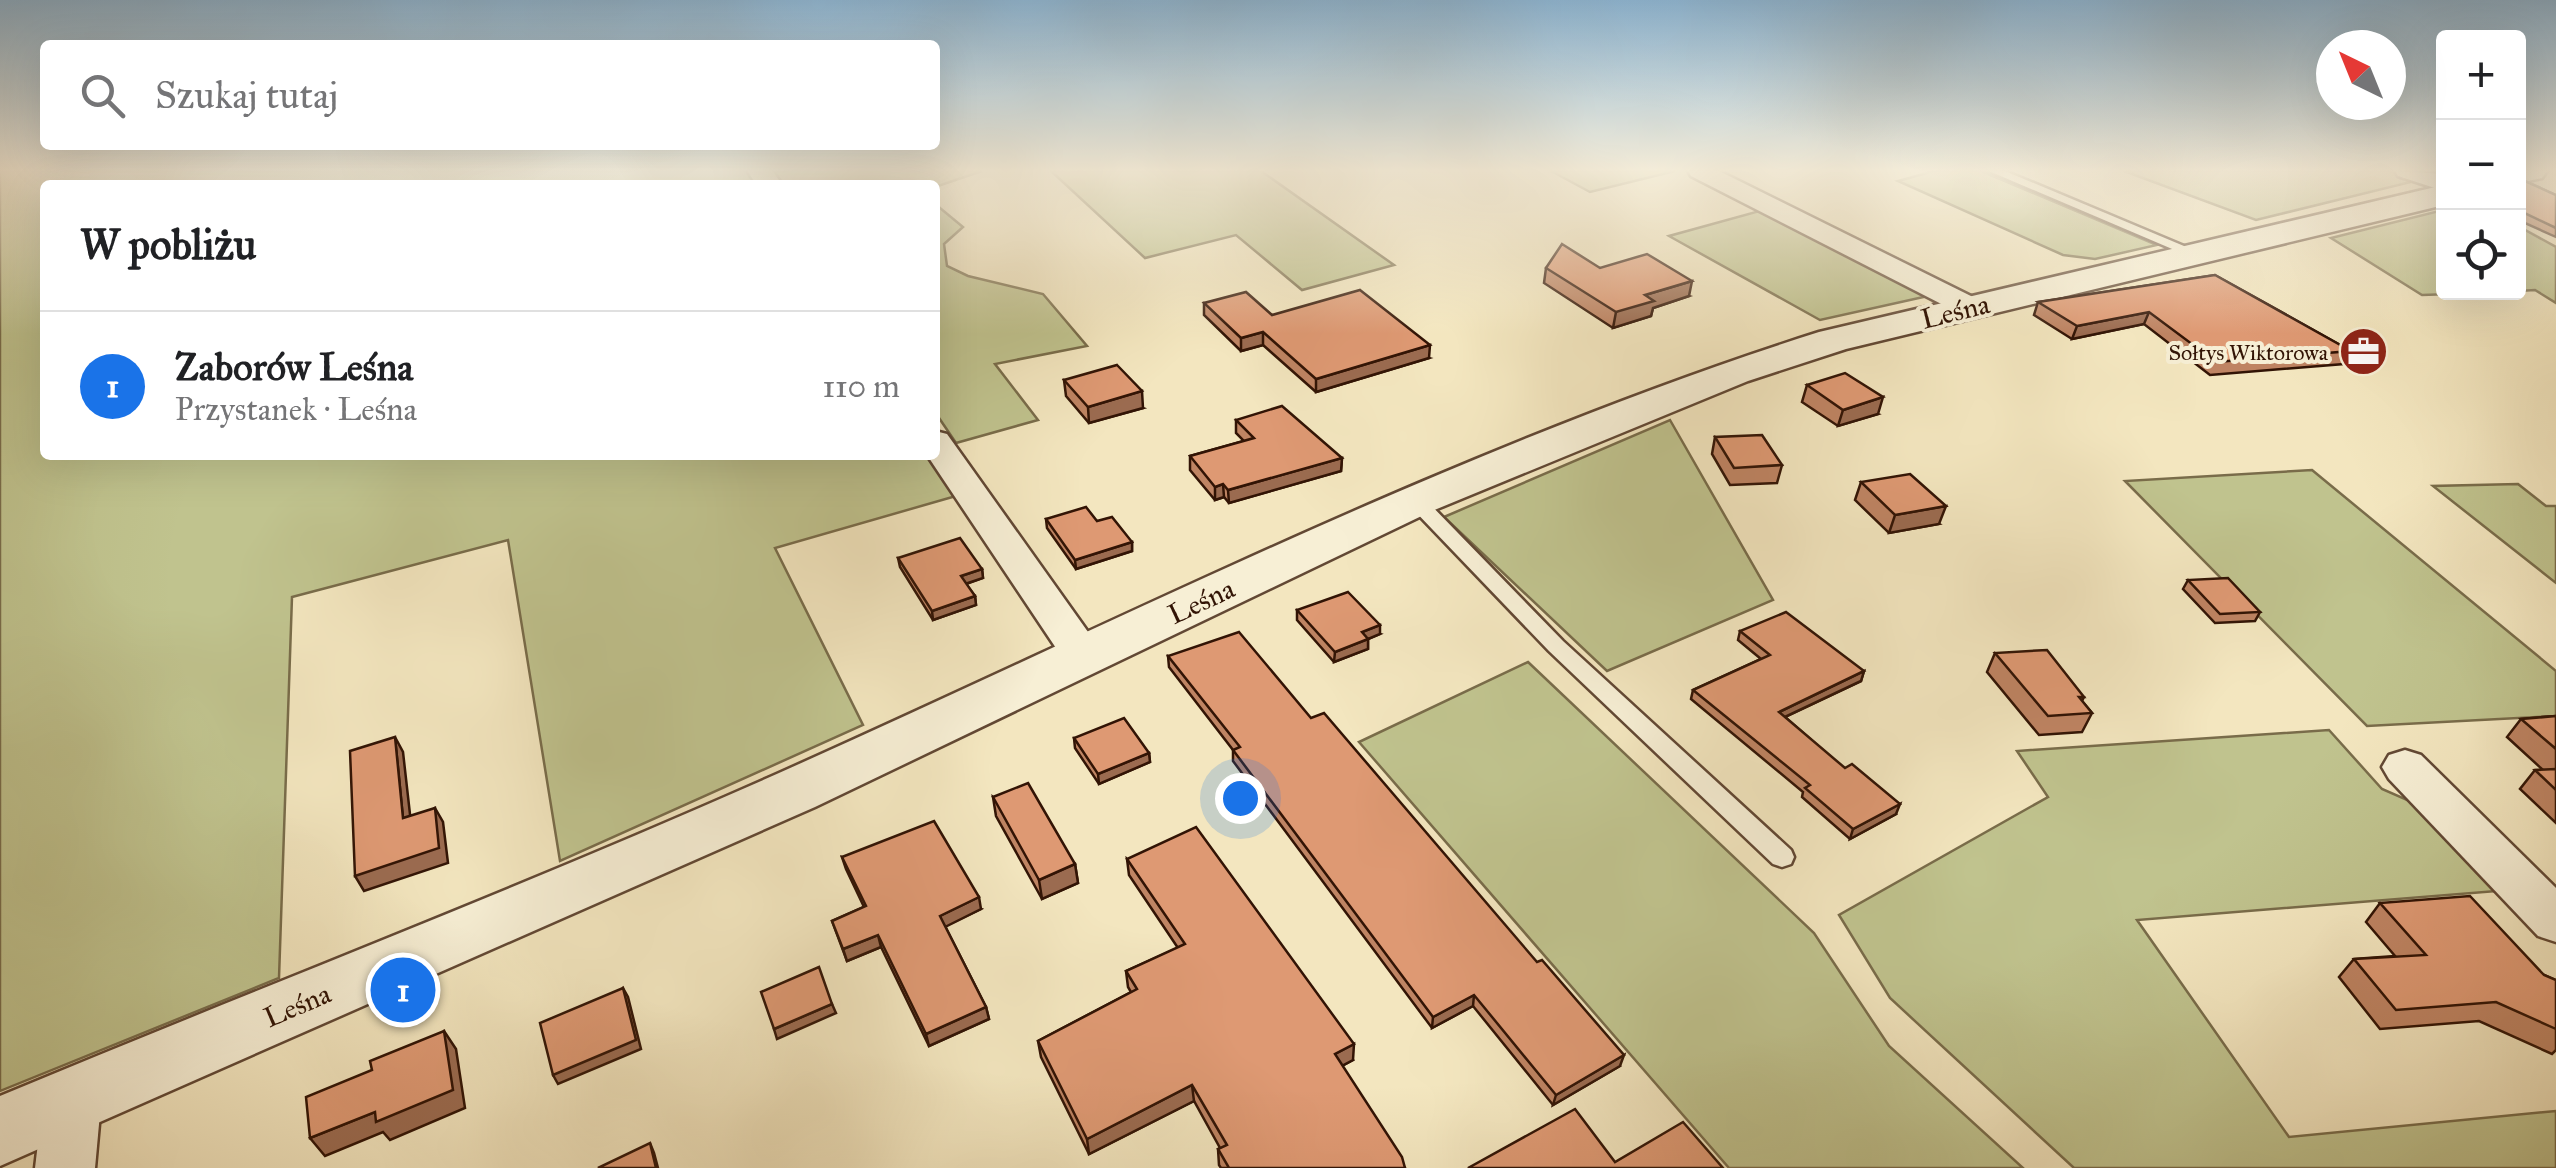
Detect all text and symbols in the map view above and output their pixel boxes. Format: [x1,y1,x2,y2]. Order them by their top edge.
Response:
north arrow [2316,30,2406,120]
map controls [2436,30,2526,300]
button: + [2436,30,2526,120]
search box [40,40,940,150]
icon: search [75,68,130,123]
text: Szukaj tutaj [155,72,338,118]
button: − [2436,120,2526,210]
button: locate [2436,210,2526,300]
text: W pobliżu [80,219,256,271]
street label: Leśna [1917,286,1993,337]
office icon: Sołtys Wiktorowa [2337,326,2389,378]
place label: Sołtys Wiktorowa [2168,339,2329,366]
text: Zaborów Leśna [175,344,413,390]
text: 1 [106,367,119,406]
text: 110 m [822,367,900,406]
text: Przystanek · Leśna [175,390,417,429]
street label: Leśna [1162,571,1240,632]
your location [1215,773,1266,824]
pin: 1 [370,952,436,1028]
street label: Leśna [258,976,336,1035]

